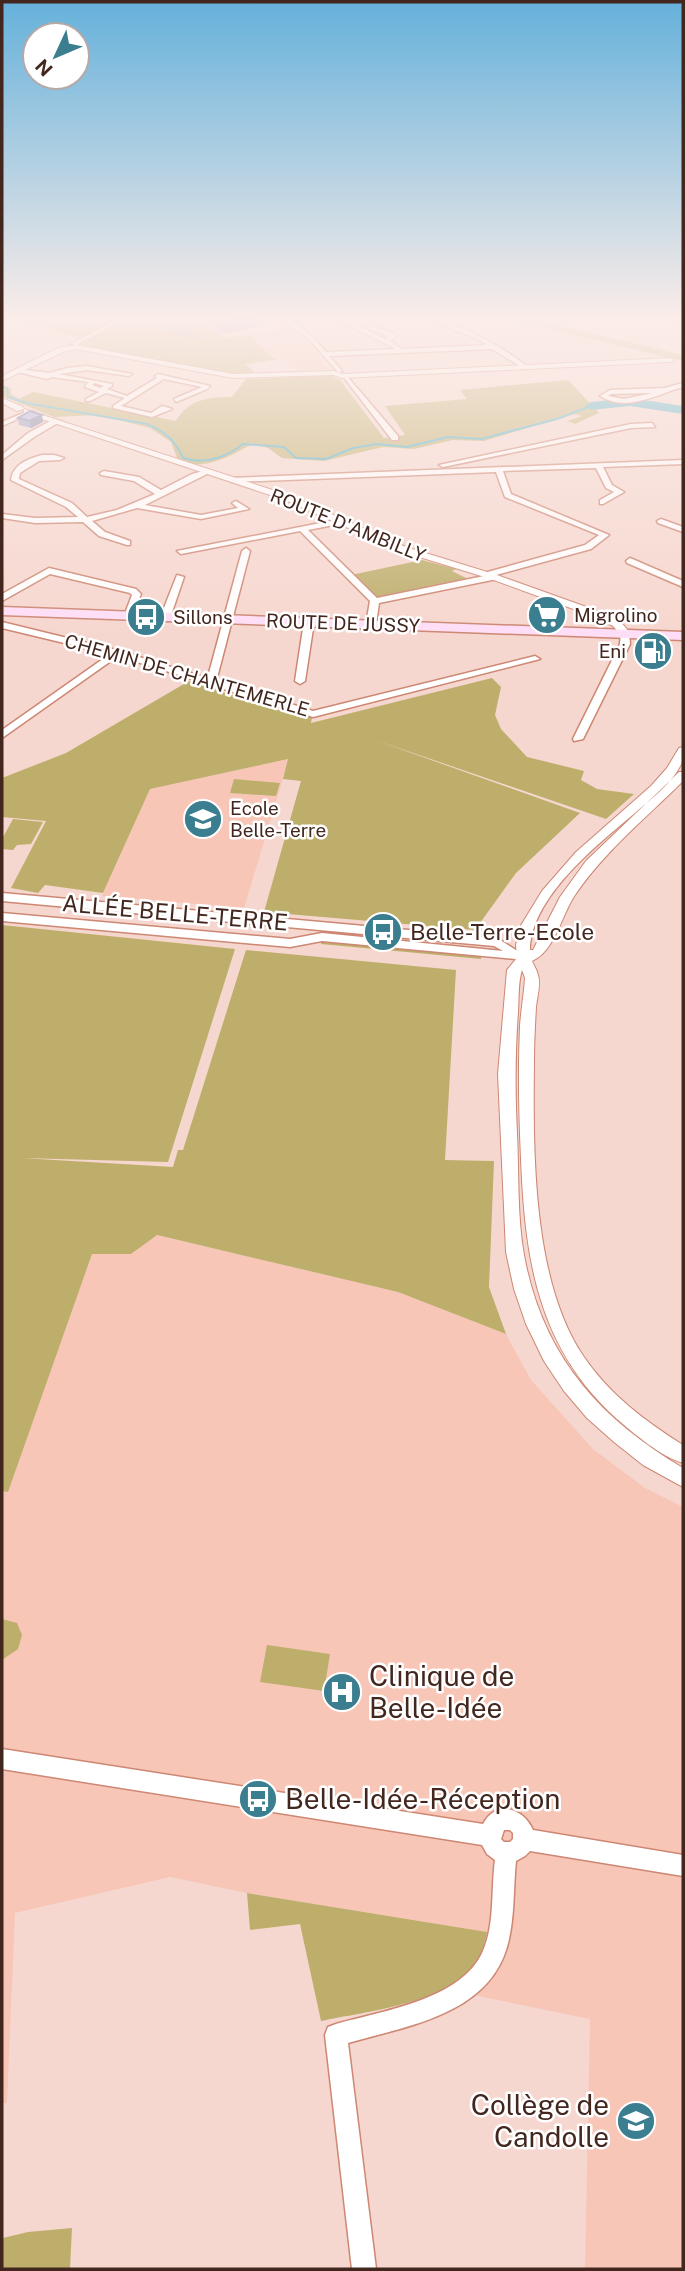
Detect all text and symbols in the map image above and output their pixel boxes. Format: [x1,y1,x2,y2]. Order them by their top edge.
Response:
north arrow [21,21,91,91]
text: N [31,55,57,81]
street label: ROUTE D'AMBILLY [267,484,429,566]
supermarket icon: Migrolino [526,594,568,636]
bus stop icon: Sillons [125,596,167,638]
place label: Migrolino [574,604,658,626]
place label: Sillons [173,606,233,628]
street label: ROUTE DE JUSSY [266,609,421,637]
street label: CHEMIN DE CHANTEMERLE [62,630,312,720]
fuel station icon: Eni [632,630,674,672]
place label: Eni [599,640,626,662]
place label: Ecole Belle-Terre [230,797,326,841]
school or university icon: Ecole Belle-Terre [182,798,224,840]
street label: ALLÉE BELLE-TERRE [61,889,289,936]
bus stop icon: Belle-Terre-Ecole [362,911,404,953]
place label: Belle-Terre-Ecole [410,918,594,945]
place label: Clinique de Belle-Idée [369,1659,514,1724]
hospital icon: Clinique de Belle-Idée [321,1671,363,1713]
bus stop icon: Belle-Idée-Réception [237,1778,279,1820]
place label: Belle-Idée-Réception [285,1782,560,1815]
place label: Collège de Candolle [471,2088,609,2153]
school or university icon: Collège de Candolle [615,2100,657,2142]

